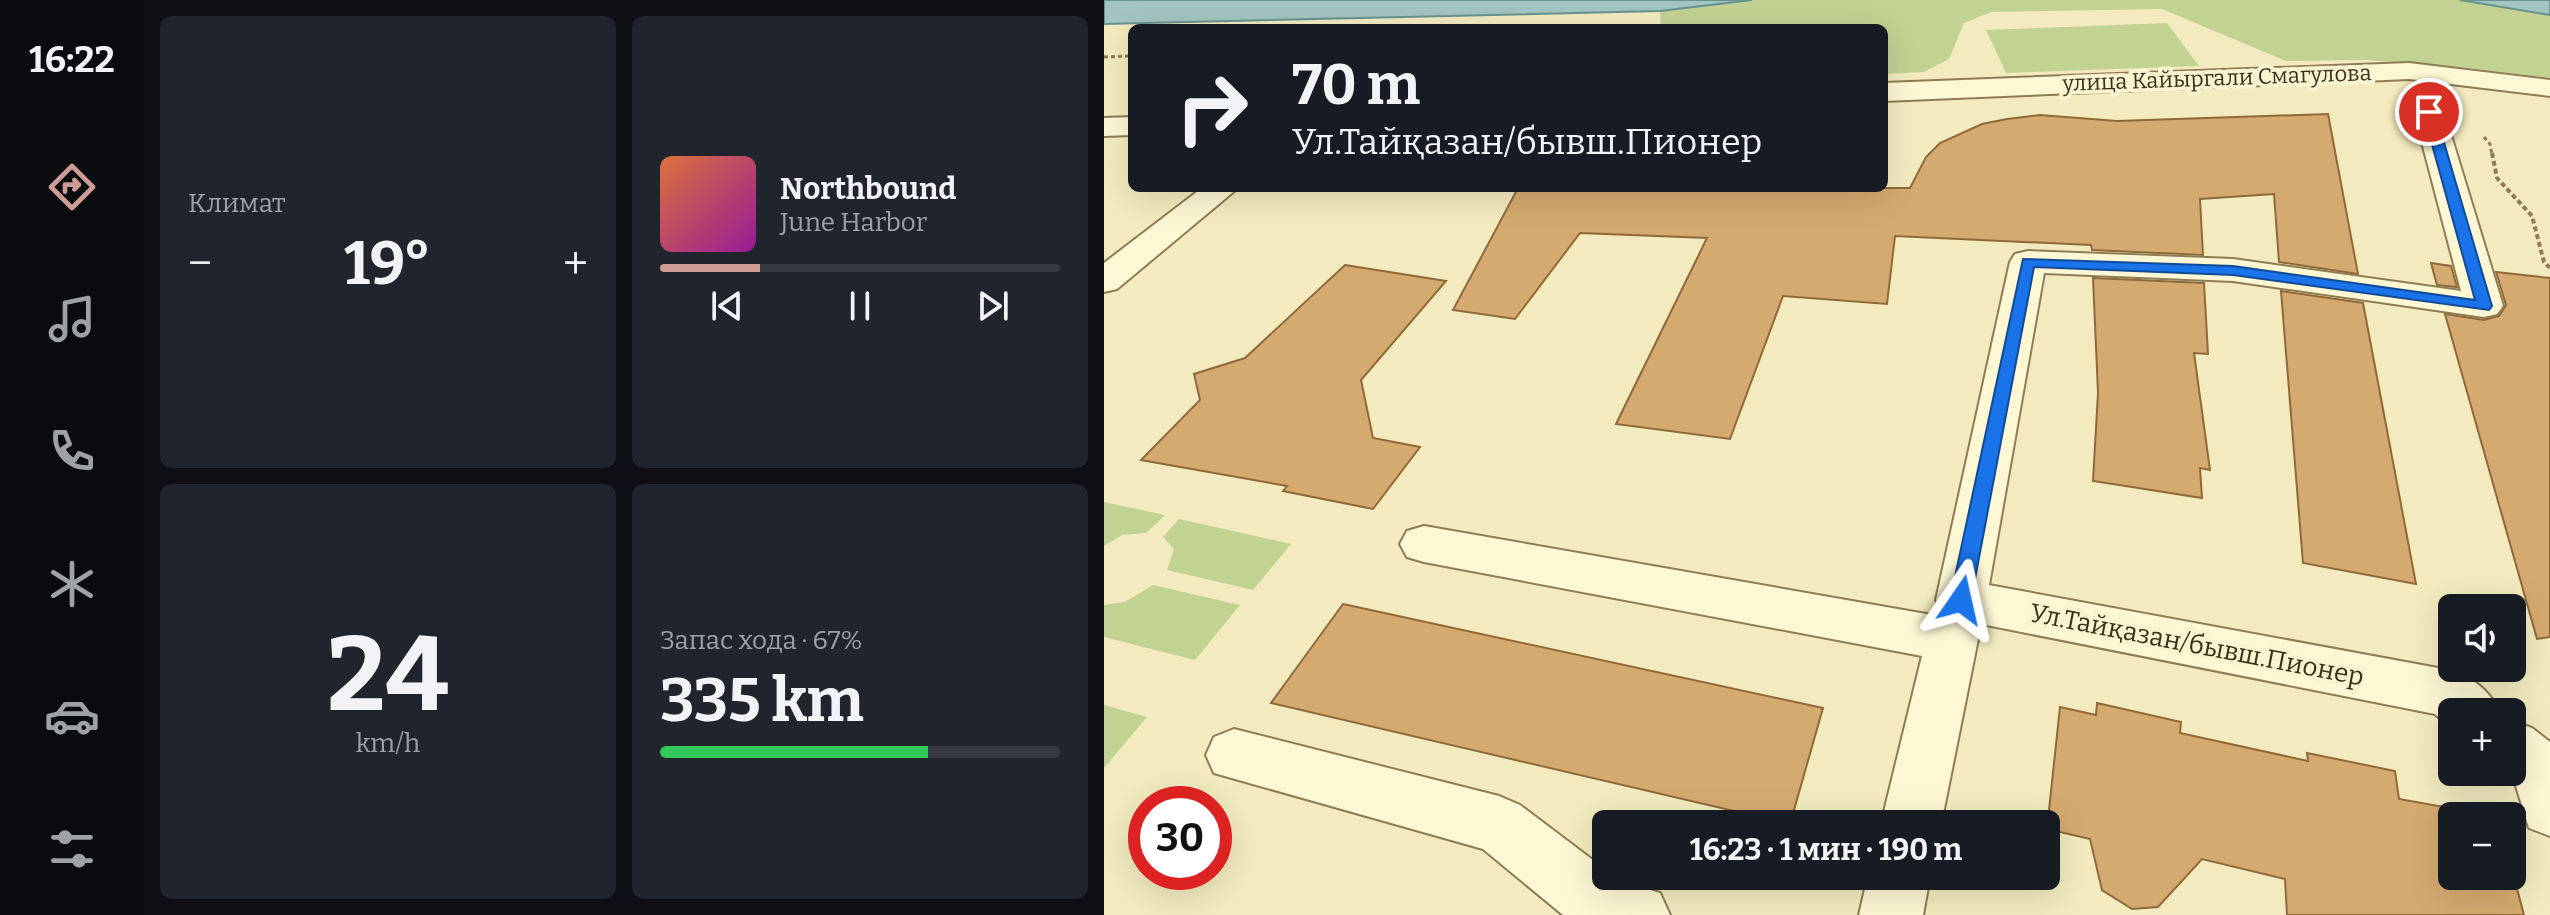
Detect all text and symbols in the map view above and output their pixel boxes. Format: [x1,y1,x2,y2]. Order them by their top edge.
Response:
text: 16:22 [29,38,115,82]
text: 70 m [1292,52,1420,119]
icon: right [1160,56,1264,160]
street label: улица Кайыргали Смагулова [2061,59,2372,97]
pin [2395,78,2463,146]
icon: arrive [2407,90,2451,134]
text: Ул.Тайқазан/бывш.Пионер [1292,120,1762,164]
icon: directions [44,159,100,215]
text: Northbound [780,171,956,207]
text: Климат [188,188,285,219]
text: June Harbor [780,207,927,238]
text: 19° [344,228,431,300]
text: − [188,237,212,290]
text: + [563,237,588,290]
icon: previous [705,284,749,328]
icon: pause [838,284,882,328]
icon: next [971,284,1015,328]
icon: music [44,291,100,347]
icon: phone [44,423,100,479]
icon: climate [44,556,100,612]
position arrow [1919,558,2003,642]
map controls [2438,594,2526,890]
button: sound [2438,594,2526,682]
street label: Ул.Тайқазан/бывш.Пионер [2027,597,2367,693]
text: 24 [327,613,449,738]
text: Запас хода · 67% [660,625,862,656]
text: 335 km [660,665,864,737]
icon: car [44,688,100,744]
button: + [2438,698,2526,786]
text: km/h [356,728,420,759]
speed limit sign: 30 [1128,786,1232,890]
button: − [2438,802,2526,890]
icon: filters [44,821,100,877]
text: 16:23 · 1 мин · 190 m [1690,832,1962,868]

